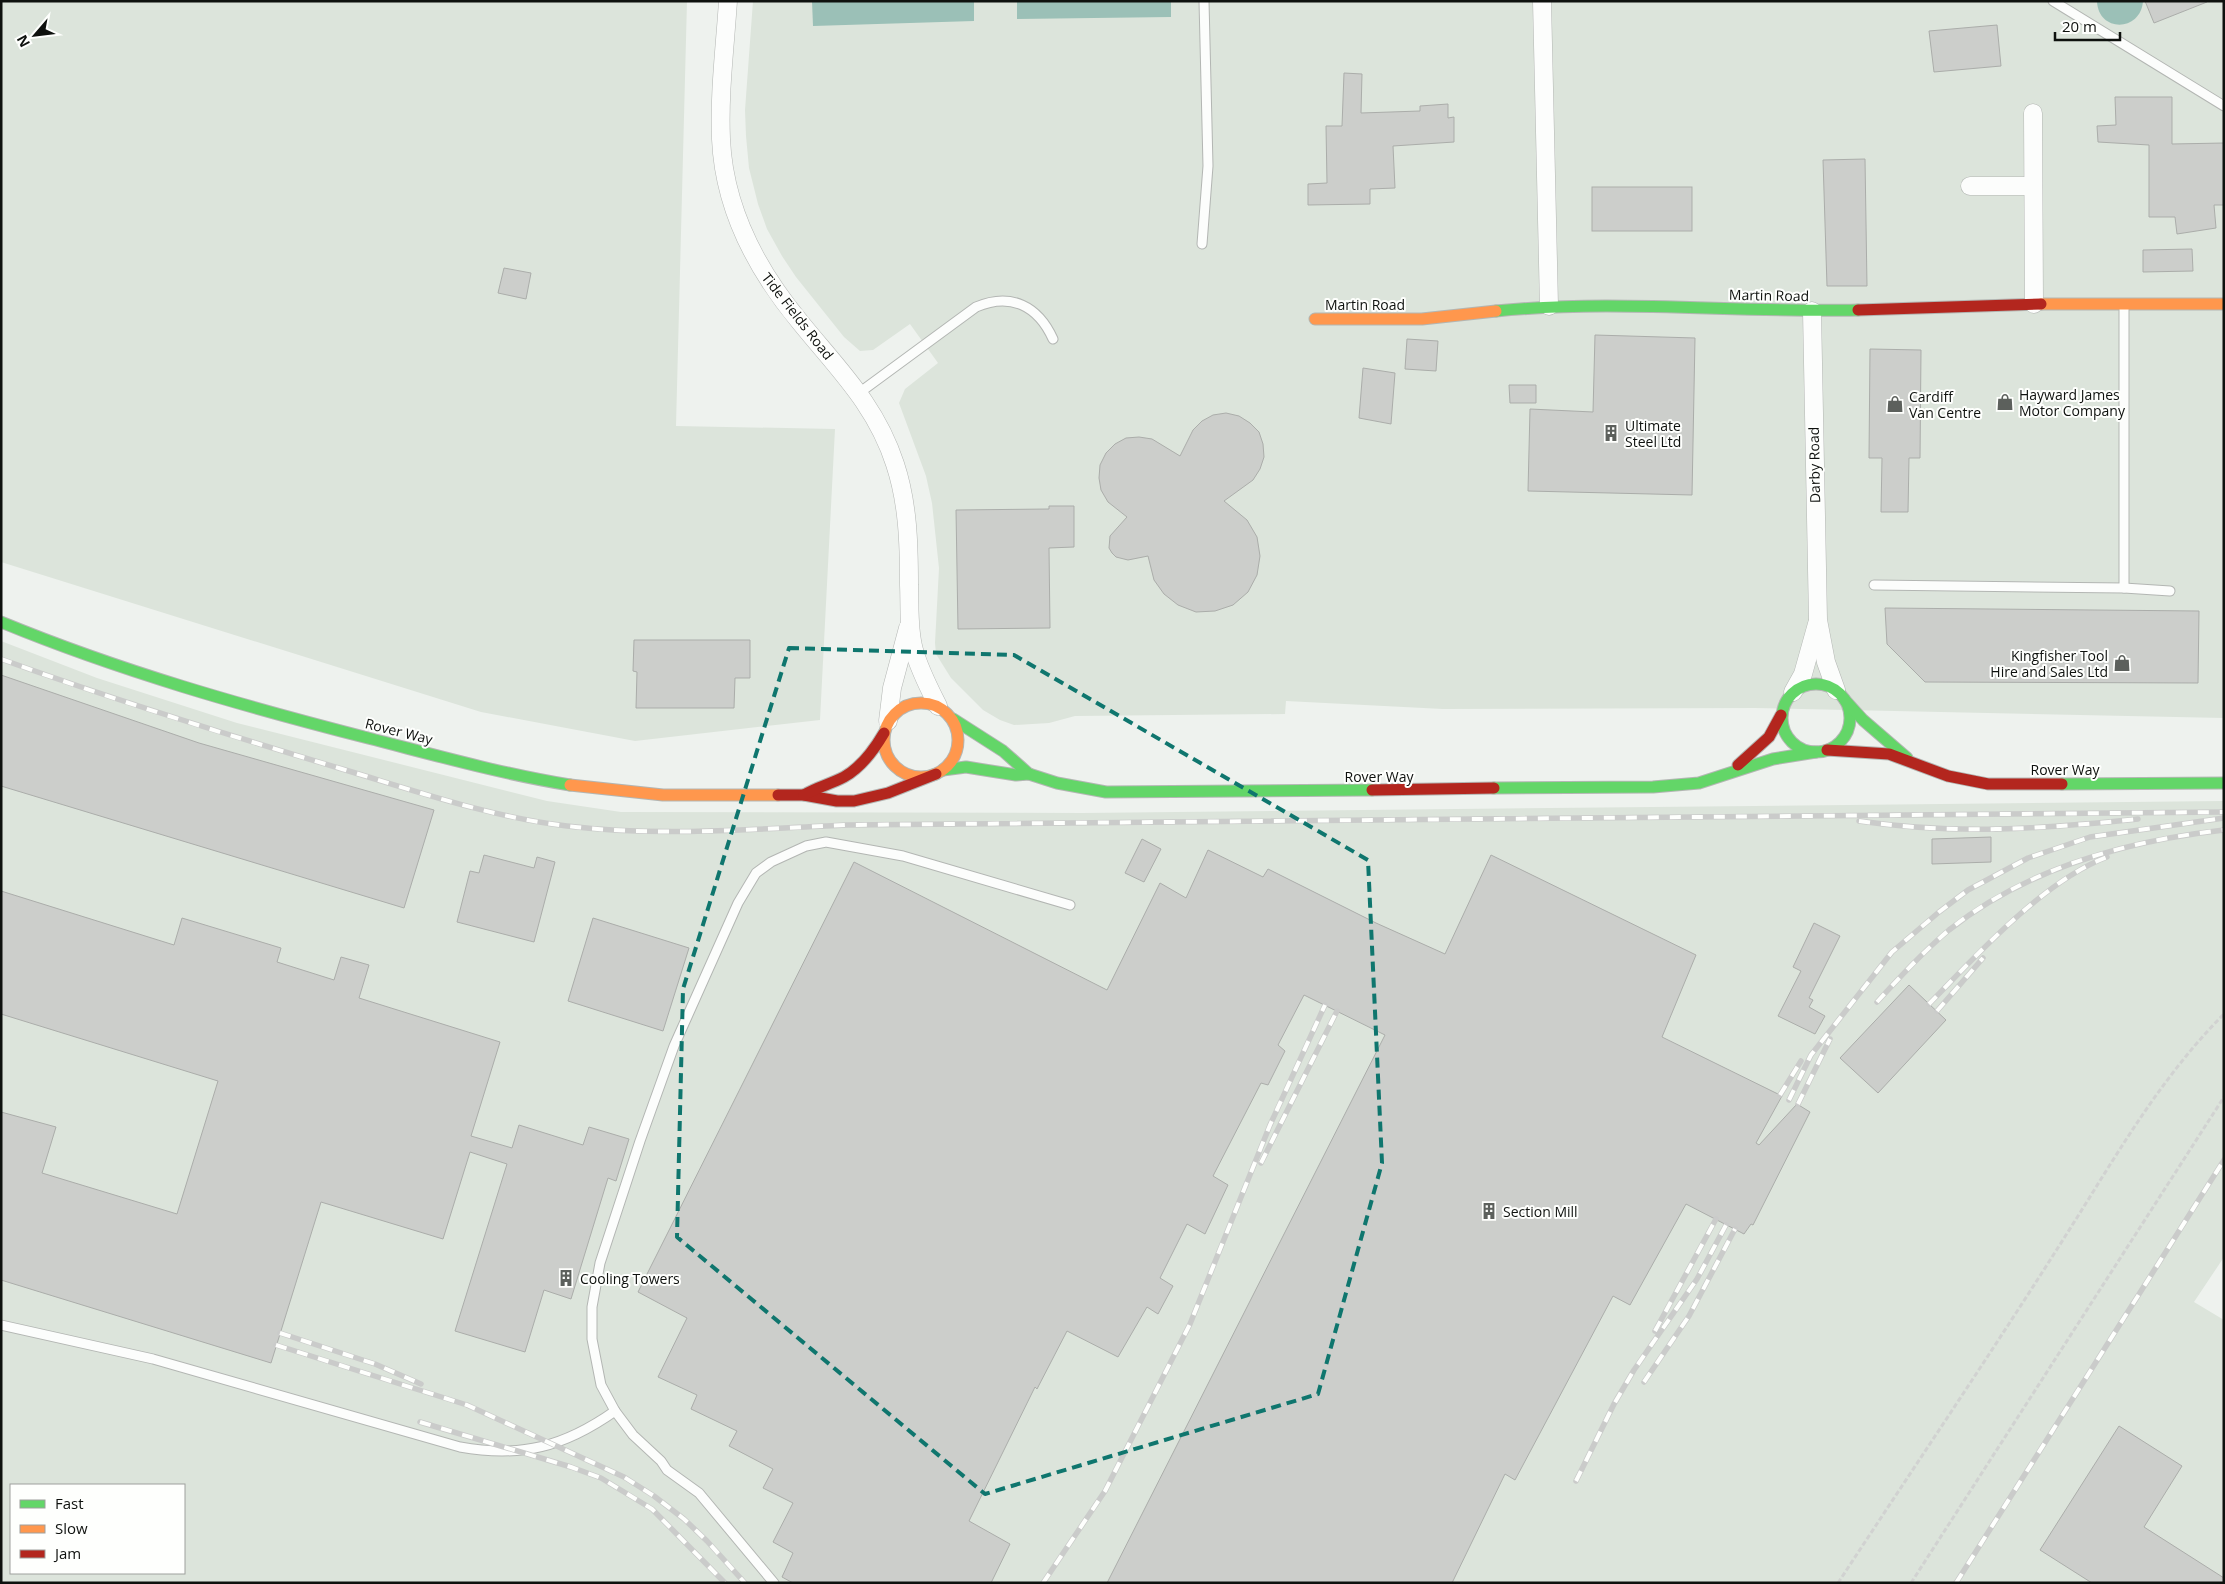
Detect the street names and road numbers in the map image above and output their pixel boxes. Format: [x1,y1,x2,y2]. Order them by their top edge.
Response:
street label: Tide Fields Road [758,268,838,364]
street label: Martin Road [1729,285,1809,305]
street label: Martin Road [1325,295,1405,314]
street label: Darby Road [1804,427,1824,503]
street label: Rover Way [363,713,436,749]
street label: Rover Way [2031,760,2100,779]
street label: Rover Way [1345,767,1414,786]

